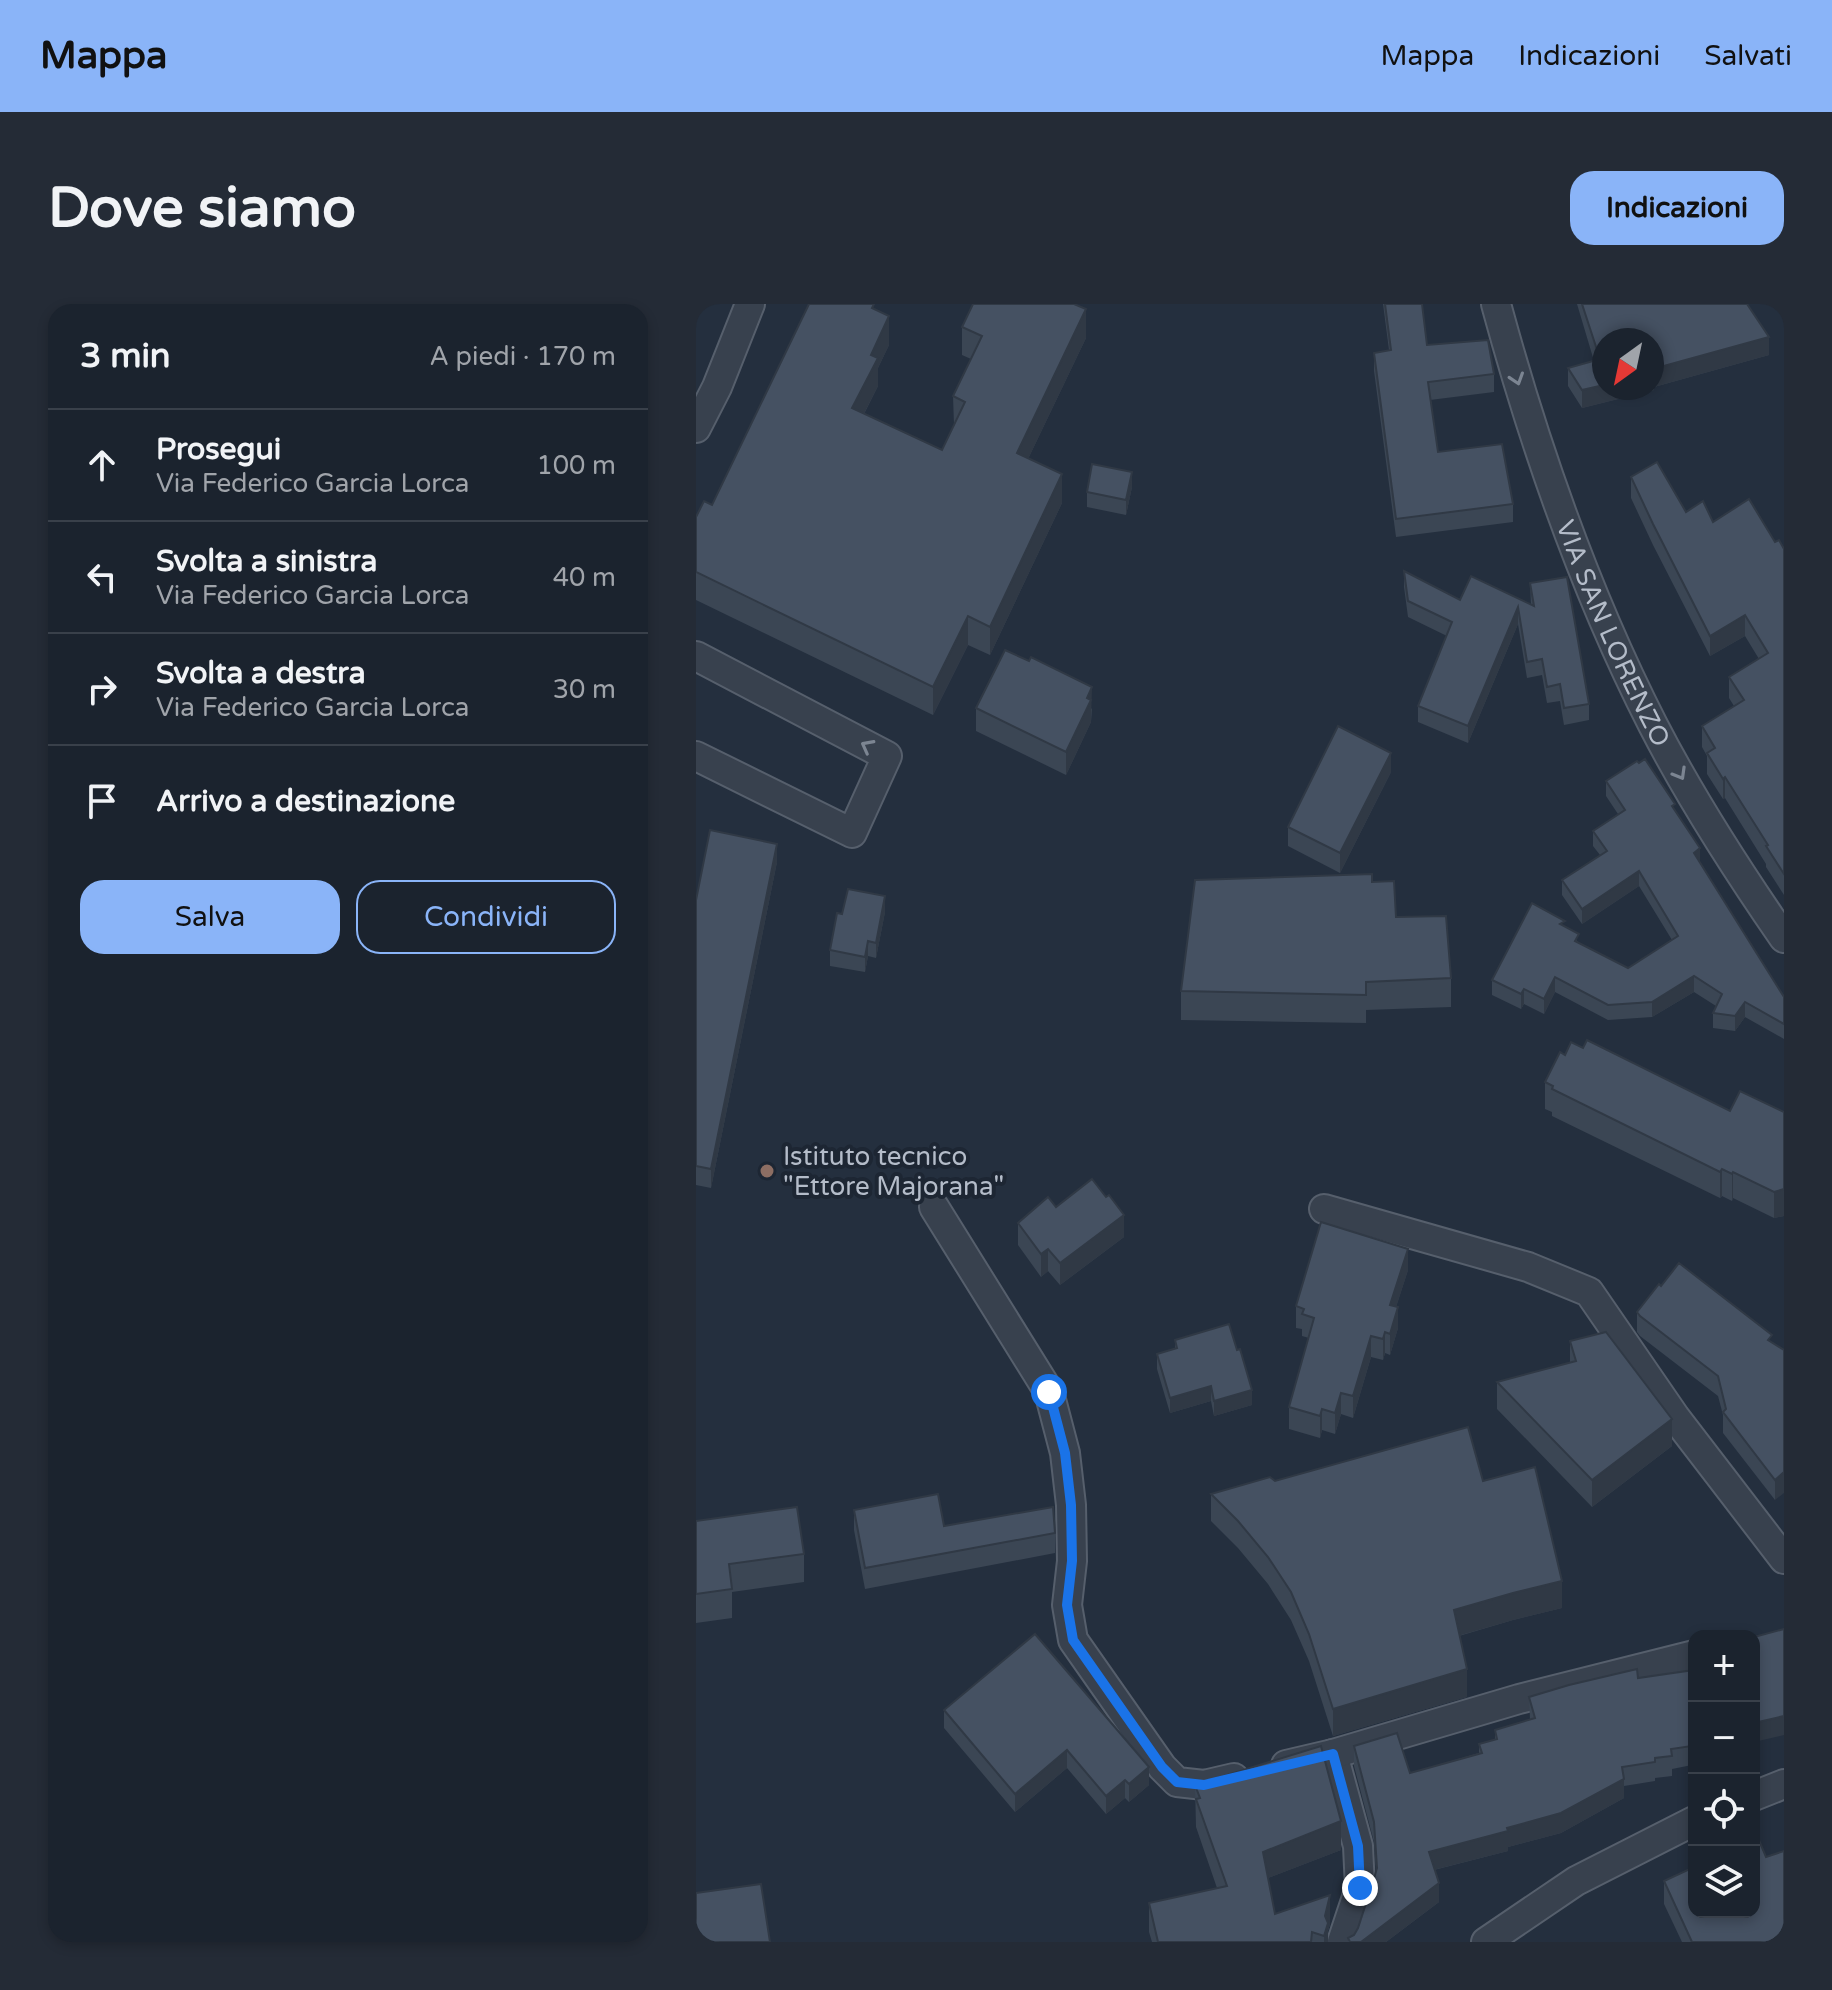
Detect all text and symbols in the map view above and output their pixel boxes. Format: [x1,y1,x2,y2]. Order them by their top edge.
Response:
text: Mappa [40,33,167,79]
text: Mappa [1380,39,1474,73]
text: Indicazioni [1518,39,1660,73]
text: Salvati [1704,39,1792,73]
button: Indicazioni [1570,171,1784,245]
text: Dove siamo [48,175,356,242]
north arrow [1592,328,1664,400]
text: 3 min [80,336,171,377]
text: A piedi · 170 m [429,341,616,372]
one-way arrow [1508,372,1524,385]
text: Prosegui [156,431,281,468]
icon: ahead [80,443,124,487]
text: 100 m [536,450,616,481]
text: Via Federico Garcia Lorca [156,468,469,499]
street label: VIA SAN LORENZO [1550,516,1677,752]
text: Svolta a sinistra [156,543,377,580]
icon: left [80,555,124,599]
text: 40 m [553,562,616,593]
text: Via Federico Garcia Lorca [156,580,469,611]
text: Svolta a destra [156,655,366,692]
icon: right [80,667,124,711]
text: 30 m [553,674,616,705]
text: Via Federico Garcia Lorca [156,692,469,723]
one-way arrow [861,740,876,755]
one-way arrow [1670,765,1686,780]
icon: arrive [80,779,124,823]
text: Arrivo a destinazione [156,783,455,820]
button: Salva [80,880,340,954]
button: Condividi [356,880,616,954]
place label: Istituto tecnico "Ettore Majorana" [783,1141,1004,1202]
marker: Istituto tecnico "Ettore Majorana" [758,1162,776,1180]
route start [1031,1374,1067,1410]
map controls [1688,1630,1760,1918]
button: + [1688,1630,1760,1702]
button: − [1688,1702,1760,1774]
button: locate [1688,1774,1760,1846]
button: layers [1688,1846,1760,1918]
route end [1342,1870,1378,1906]

